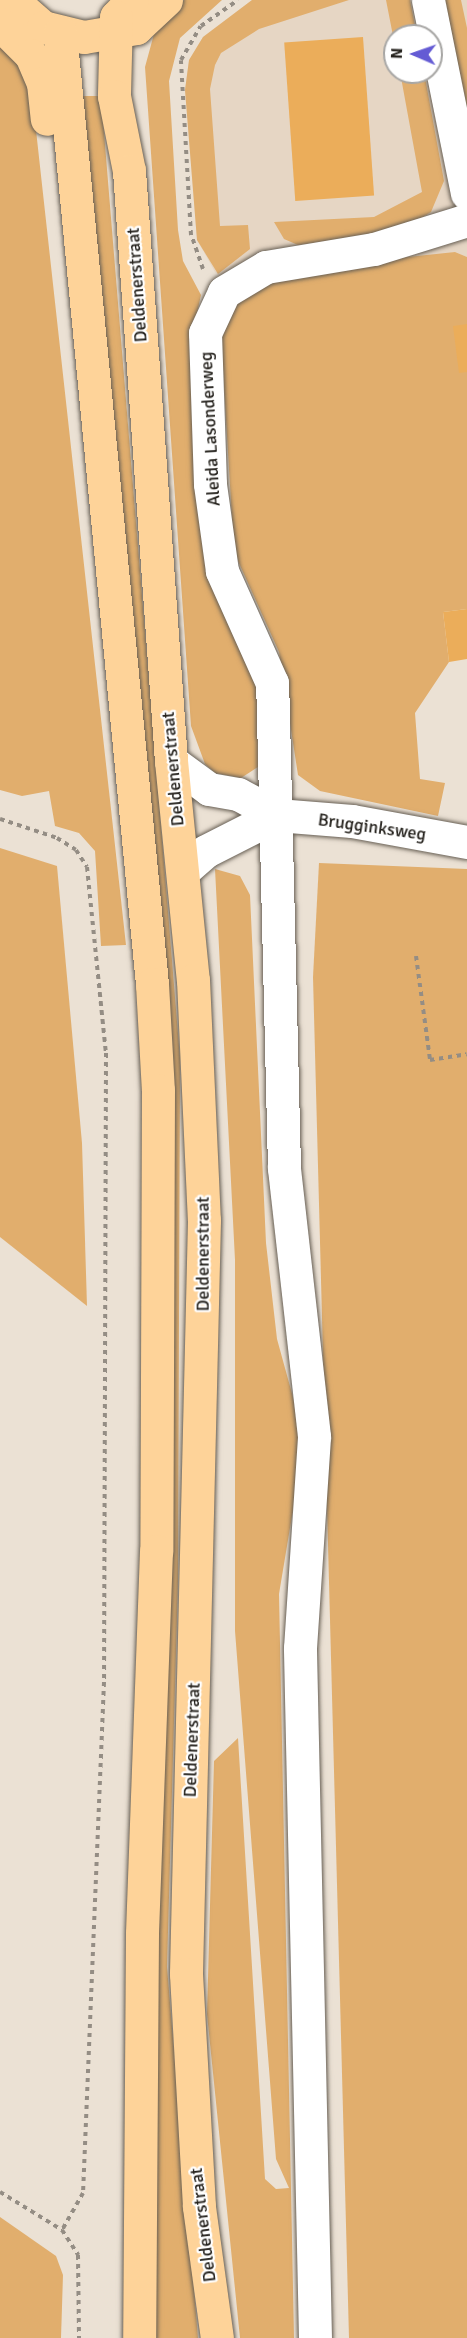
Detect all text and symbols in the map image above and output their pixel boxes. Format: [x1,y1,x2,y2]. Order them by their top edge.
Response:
north arrow [383,24,443,84]
text: N [387,48,407,59]
street label: Deldenerstraat [122,227,152,343]
street label: Aleida Lasonderweg [195,351,225,507]
street label: Deldenerstraat [157,711,189,827]
street label: Brugginksweg [317,809,427,845]
street label: Deldenerstraat [192,1197,214,1311]
street label: Deldenerstraat [179,1682,205,1798]
street label: Deldenerstraat [185,2167,221,2283]

